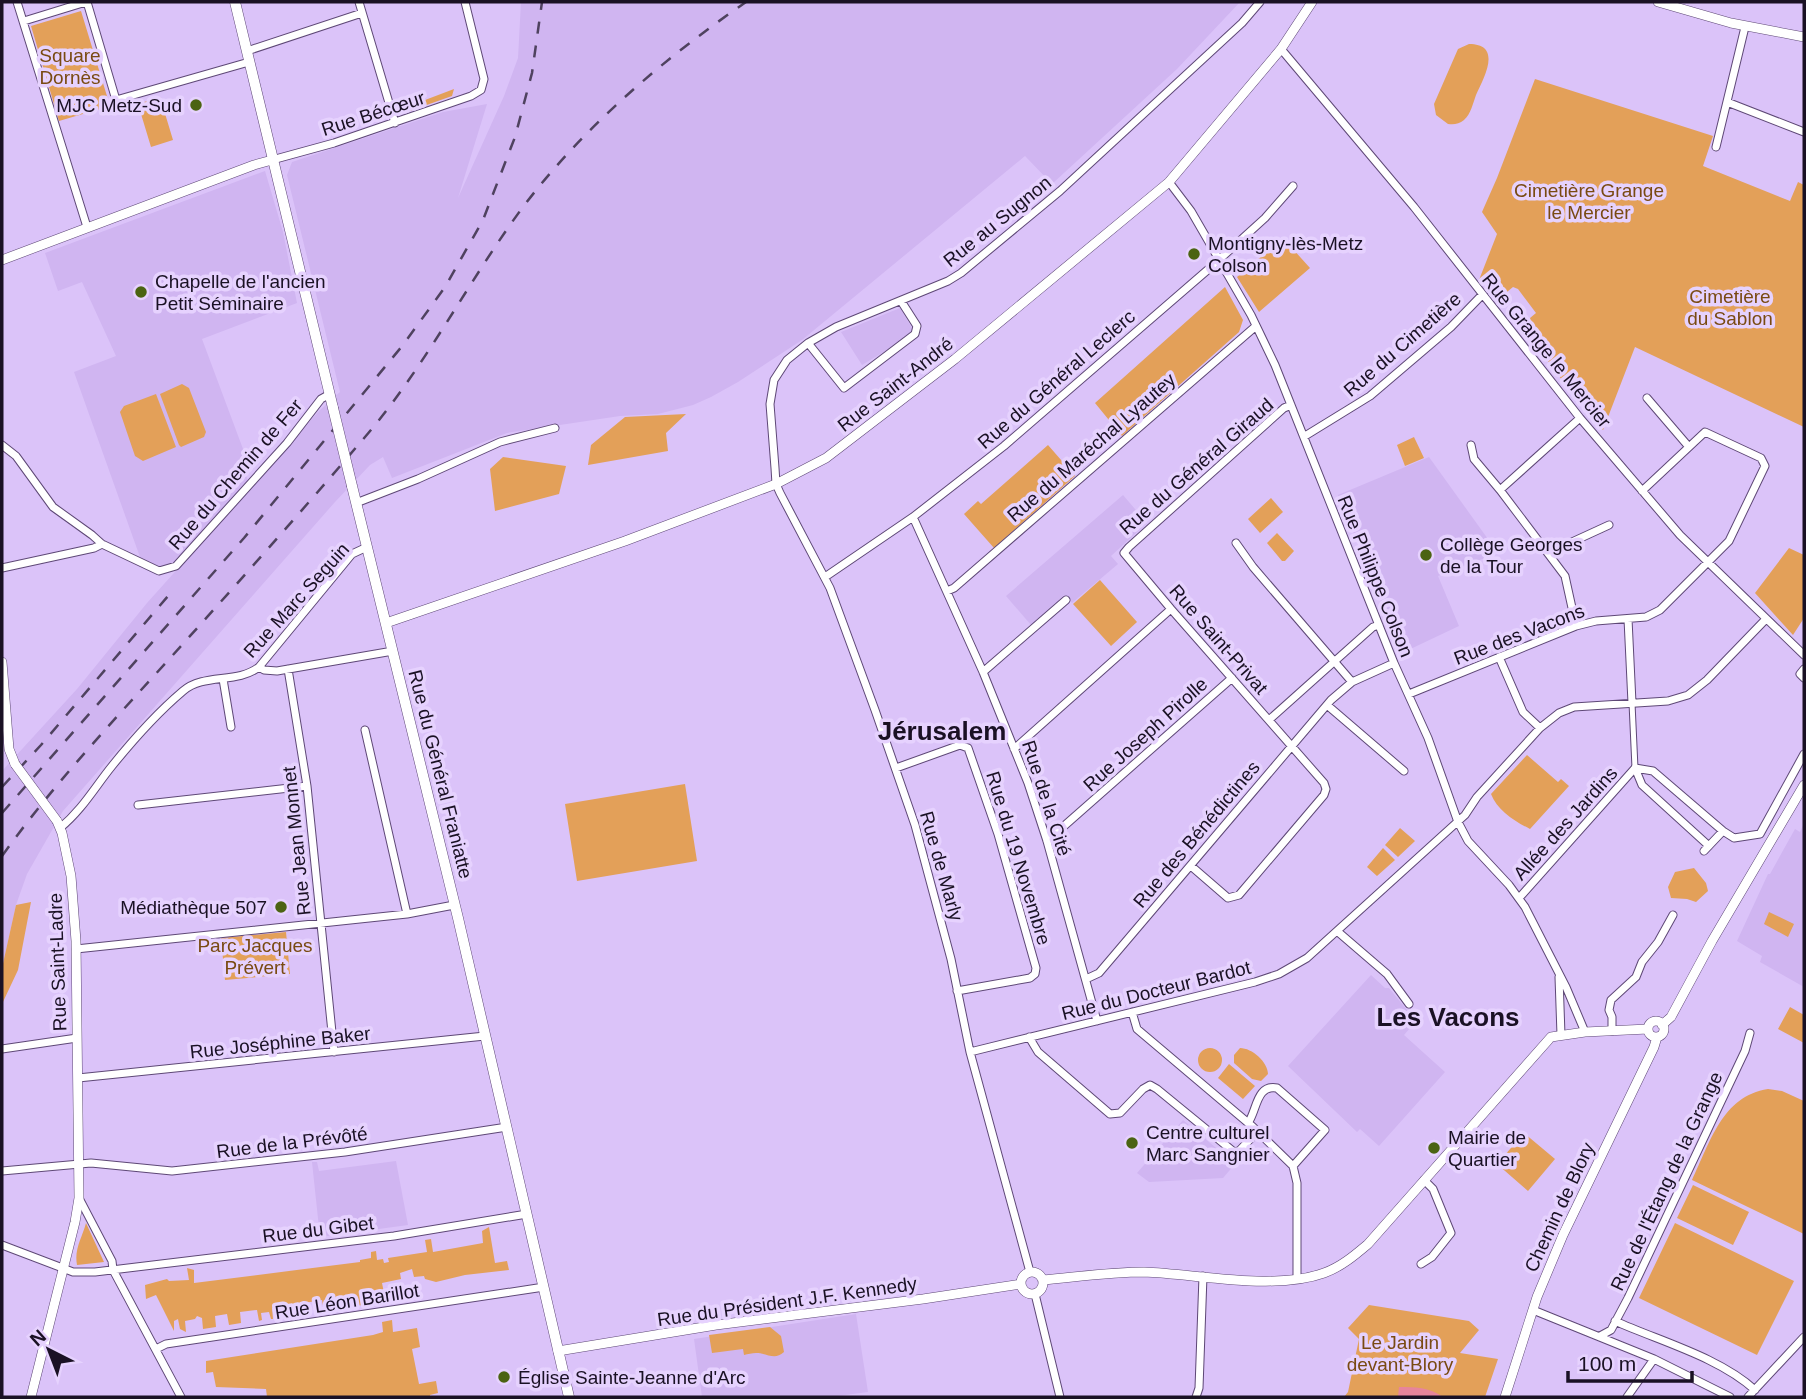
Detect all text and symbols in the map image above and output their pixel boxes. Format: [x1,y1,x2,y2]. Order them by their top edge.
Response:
park label: Square Dornès [39,45,101,88]
street label: Rue Bécœur [319,87,428,140]
place label: MJC Metz-Sud [56,95,182,116]
marker: MJC Metz-Sud [188,97,204,113]
street label: Rue au Sugnon [939,172,1055,271]
park label: Cimetière Grange le Mercier [1514,180,1664,223]
place label: Montigny-lès-Metz Colson [1208,233,1363,276]
marker: Montigny-lès-Metz Colson [1186,246,1202,262]
street label: Rue Grange le Mercier [1478,269,1616,432]
place label: Chapelle de l'ancien Petit Séminaire [155,271,326,314]
marker: Chapelle de l'ancien Petit Séminaire [133,284,149,300]
park label: Cimetière du Sablon [1687,286,1773,329]
street label: Rue du Cimetière [1340,288,1465,401]
street label: Rue du Général Leclerc [974,306,1139,453]
street label: Rue Saint-André [833,333,957,436]
street label: Rue du Maréchal Lyautey [1003,368,1180,526]
street label: Rue du Chemin de Fer [164,394,307,554]
street label: Rue du Général Giraud [1115,394,1277,539]
street label: Rue Philippe Colson [1334,492,1418,660]
place label: Collège Georges de la Tour [1440,534,1583,577]
street label: Rue Marc Seguin [239,539,353,662]
marker: Collège Georges de la Tour [1418,547,1434,563]
street label: Rue Saint-Privat [1165,580,1272,699]
street label: Rue des Vacons [1451,600,1587,669]
street label: Rue du Général Franiatte [404,668,477,881]
street label: Rue Joseph Pirolle [1079,673,1212,796]
district label: Jérusalem [878,716,1006,746]
street label: Rue de la Cité [1018,738,1075,859]
street label: Rue des Bénédictines [1129,757,1264,912]
street label: Allée des Jardins [1509,763,1622,884]
street label: Rue Jean Monnet [278,765,315,917]
street label: Rue du 19 Novembre [982,769,1055,948]
street label: Rue de Marly [916,809,967,924]
street label: Rue Saint-Ladre [45,892,70,1031]
place label: Médiathèque 507 [120,897,267,918]
marker: Médiathèque 507 [273,899,289,915]
park label: Parc Jacques Prévert [197,935,313,978]
street label: Rue du Docteur Bardot [1059,957,1254,1024]
district label: Les Vacons [1376,1002,1520,1032]
street label: Rue Joséphine Baker [189,1022,372,1062]
street label: Rue de l'Étang de la Grange [1606,1068,1727,1294]
place label: Centre culturel Marc Sangnier [1146,1122,1270,1165]
street label: Rue de la Prévôté [215,1123,369,1162]
place label: Mairie de Quartier [1448,1127,1526,1170]
marker: Centre culturel Marc Sangnier [1124,1135,1140,1151]
street label: Chemin de Blory [1520,1139,1599,1275]
marker: Mairie de Quartier [1426,1140,1442,1156]
street label: Rue du Gibet [261,1212,376,1247]
street label: Rue du Président J.F. Kennedy [656,1273,919,1330]
street label: Rue Léon Barillot [273,1280,421,1323]
north arrow [14,1315,84,1385]
text: N [26,1325,50,1350]
park label: Le Jardin devant-Blory [1347,1332,1454,1375]
scale bar [1568,1340,1692,1384]
text: 100 m [1578,1352,1636,1375]
place label: Église Sainte-Jeanne d'Arc [518,1367,746,1388]
marker: Église Sainte-Jeanne d'Arc [496,1369,512,1385]

